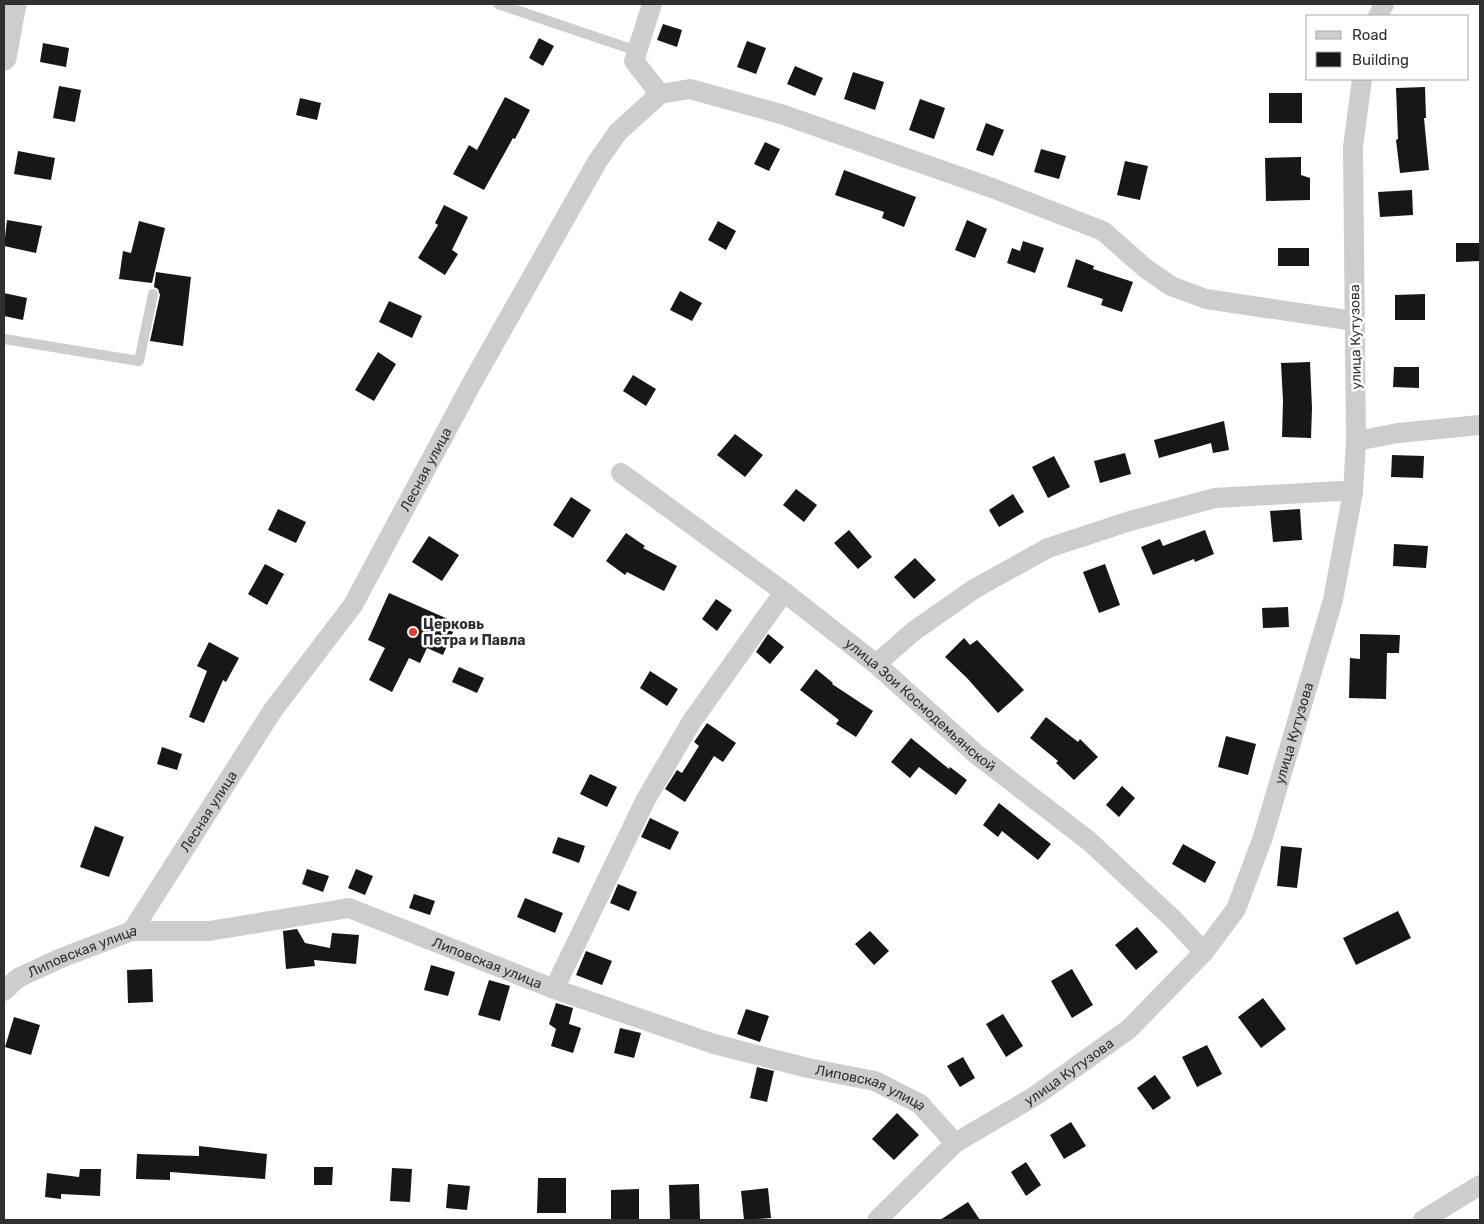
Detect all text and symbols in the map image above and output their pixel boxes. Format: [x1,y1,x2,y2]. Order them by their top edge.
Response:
legend [1306,15,1469,80]
text: Road [1352,26,1388,44]
text: Building [1352,51,1409,69]
street label: улица Кутузова [1346,284,1365,390]
street label: Лесная улица [397,425,456,515]
place label: Церковь Петра и Павла [423,616,526,649]
marker: Церковь Петра и Павла [407,626,419,638]
street label: улица Зои Космодемьянской [841,635,999,775]
street label: улица Кутузова [1271,680,1317,786]
street label: Лесная улица [177,768,241,855]
street label: Липовская улица [25,923,137,981]
street label: Липовская улица [430,934,545,992]
street label: улица Кутузова [1021,1035,1117,1109]
street label: Липовская улица [814,1062,930,1114]

